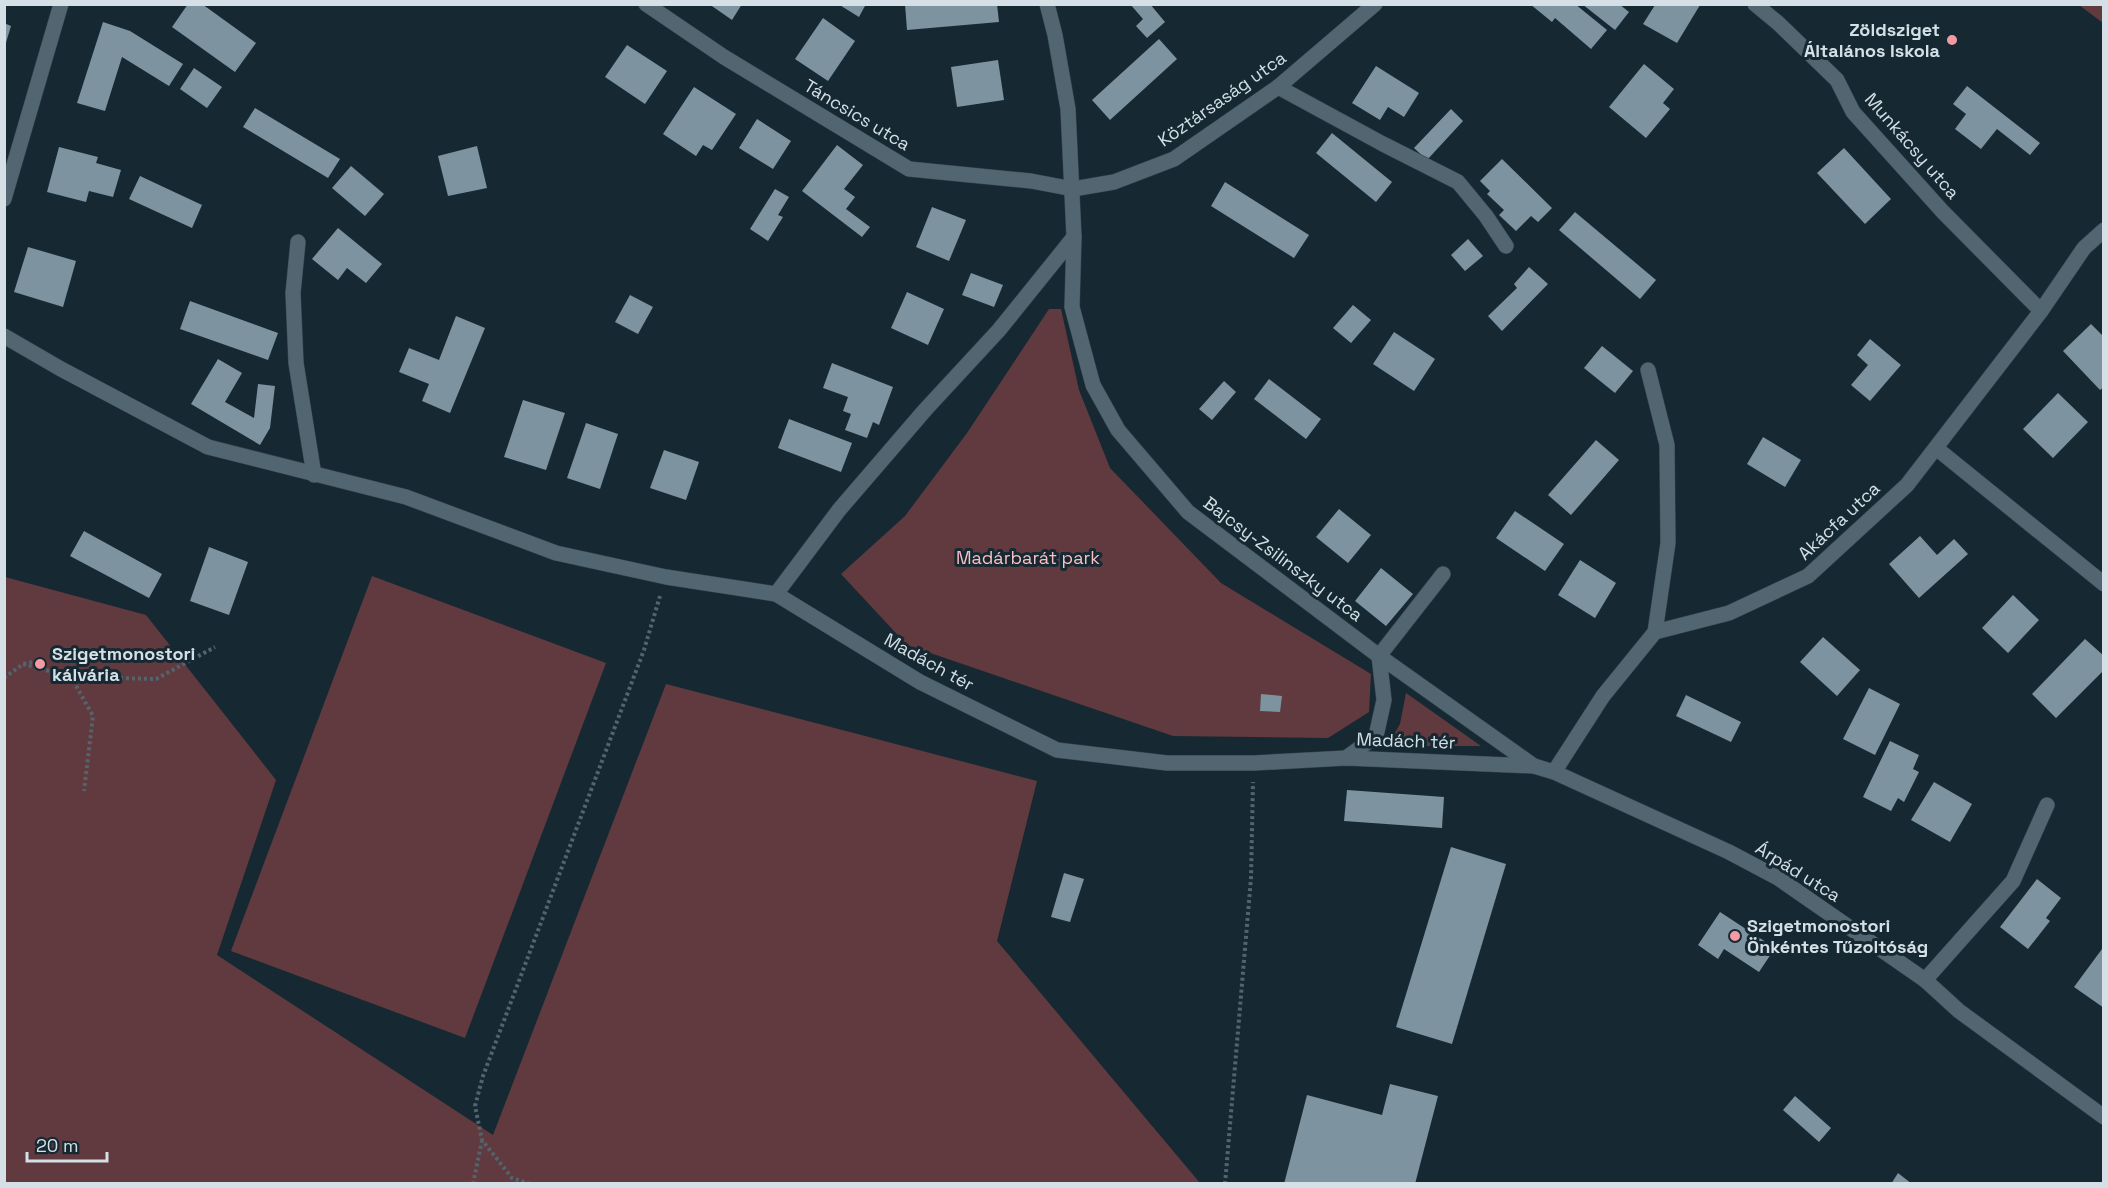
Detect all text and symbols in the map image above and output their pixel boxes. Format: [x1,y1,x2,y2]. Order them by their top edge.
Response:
place label: Zöldsziget Általános Iskola [1804,18,1941,62]
marker: Zöldsziget Általános Iskola [1945,33,1959,47]
street label: Köztársaság utca [1153,46,1290,151]
street label: Táncsics utca [800,74,915,155]
street label: Munkácsy utca [1860,88,1965,203]
street label: Akácfa utca [1793,477,1885,565]
street label: Bajcsy-Zsilinszky utca [1199,491,1368,626]
park label: Madárbarát park [956,546,1100,569]
street label: Madách tér [880,627,978,696]
place label: Szigetmonostori kálvária [52,642,195,686]
marker: Szigetmonostori kálvária [33,657,47,671]
street label: Madách tér [1356,727,1456,754]
street label: Árpád utca [1751,836,1845,907]
place label: Szigetmonostori Önkéntes Tűzoltóság [1747,914,1928,958]
marker: Szigetmonostori Önkéntes Tűzoltóság [1728,929,1742,943]
scale bar [27,1125,106,1163]
text: 20 m [36,1134,79,1157]

